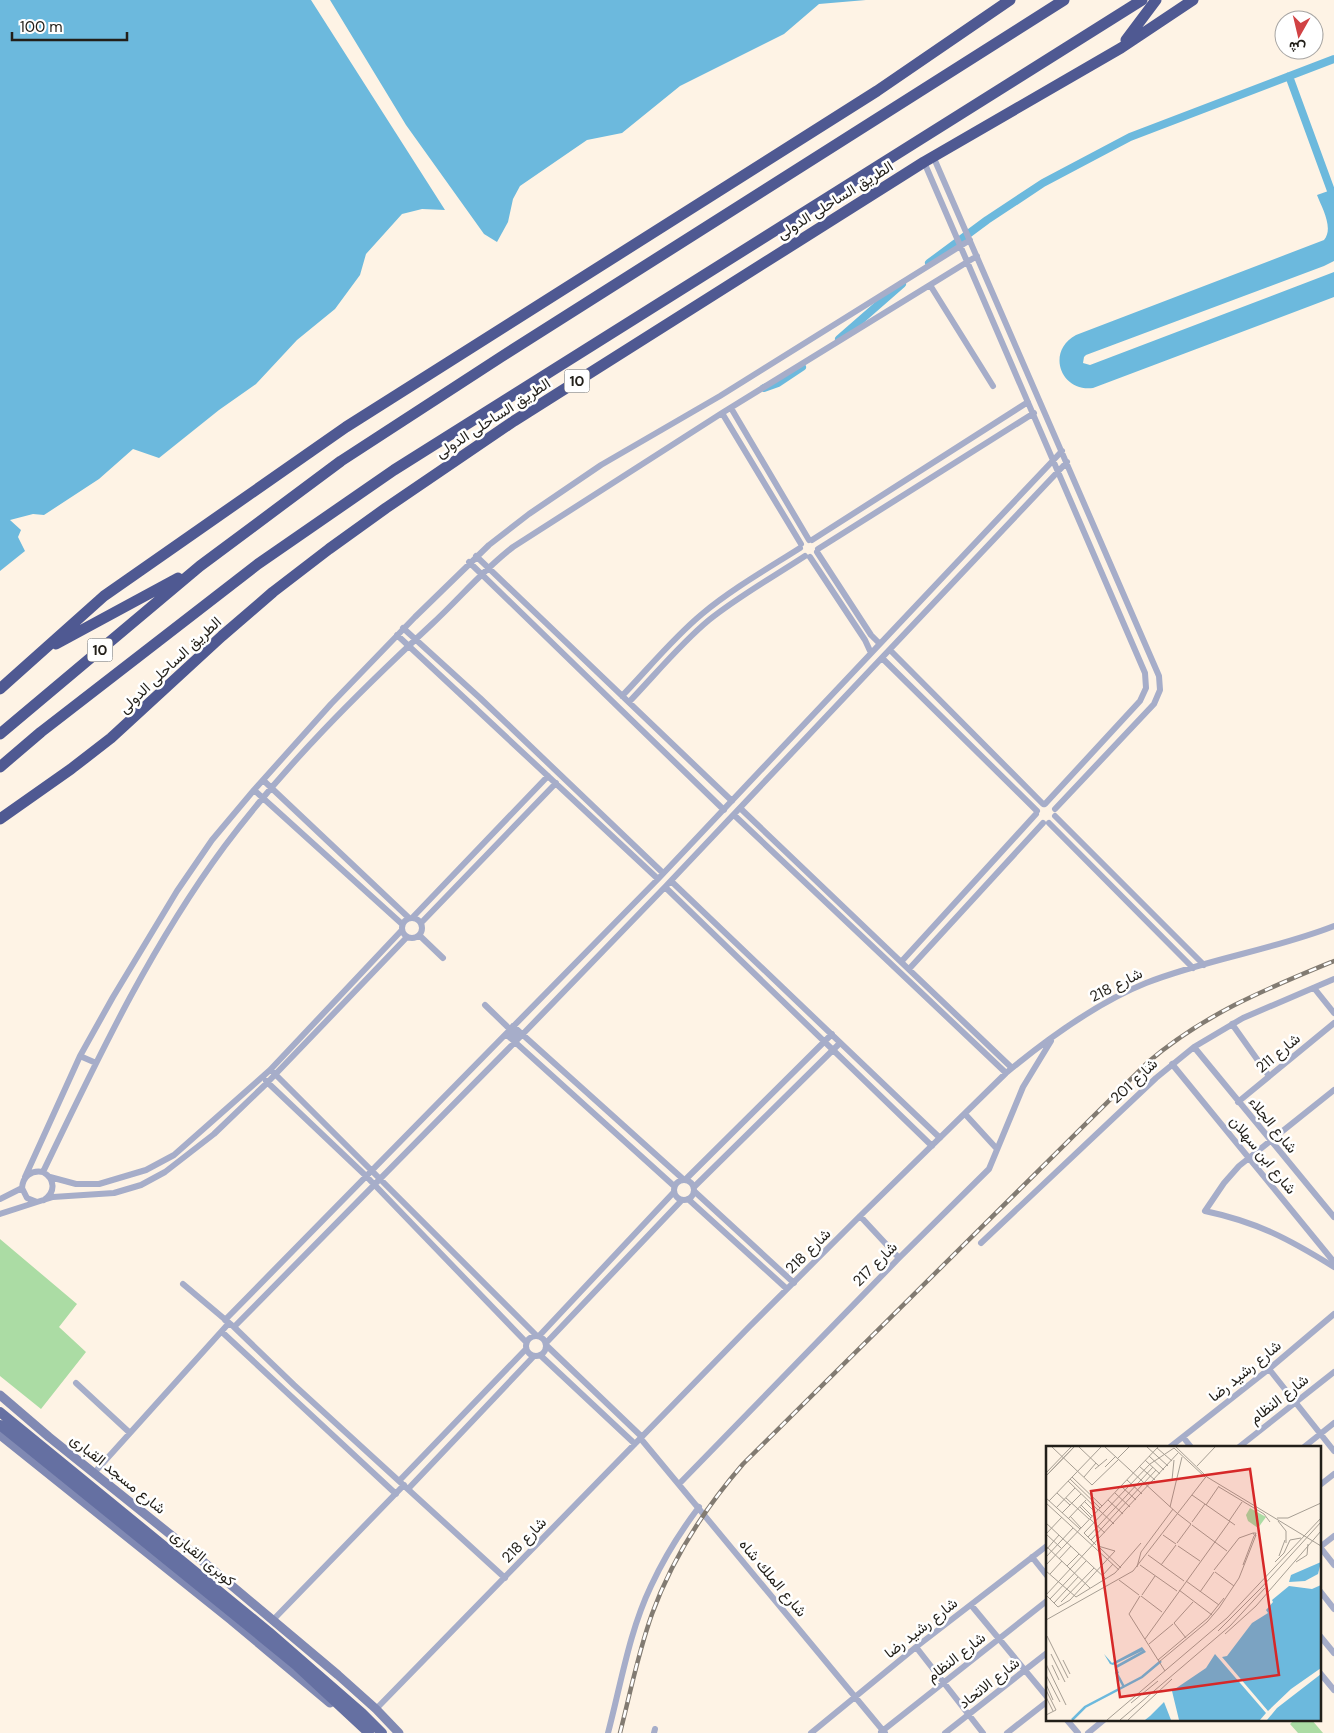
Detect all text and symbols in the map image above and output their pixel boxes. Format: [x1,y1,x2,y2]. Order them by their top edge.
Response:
scale bar [12,10,128,42]
north arrow [1274,10,1324,60]
text: 100 m [20,17,63,37]
text: ش [1287,38,1307,58]
street label: الطريق الساحلى الدولى [773,156,897,244]
road number: 10 [564,370,590,392]
street label: الطريق الساحلى الدولى [432,373,554,463]
street label: الطريق الساحلى الدولى [114,612,226,718]
road number: 10 [88,638,112,662]
street label: شارع 218 [1086,963,1146,1008]
street label: شارع 211 [1252,1028,1305,1078]
street label: شارع 201 [1106,1054,1163,1109]
street label: شارع الجلاء [1243,1093,1302,1158]
street label: شارع ابن سهلان [1224,1112,1301,1199]
street label: شارع 218 [781,1224,836,1279]
street label: شارع 217 [848,1237,903,1291]
street label: شارع رشيد رضا [1205,1335,1286,1407]
street label: شارع النظام [1245,1369,1313,1429]
street label: شارع مسجد القبارى [66,1429,170,1520]
inset map [1046,1446,1322,1720]
street label: شارع 218 [497,1513,552,1568]
street label: كوبرى القبارى [167,1525,240,1591]
street label: شارع الملك شاه [734,1535,812,1622]
street label: شارع رشيد رضا [880,1593,962,1664]
street label: شارع النظام [922,1627,990,1687]
street label: شارع الاتحاد [954,1653,1024,1714]

